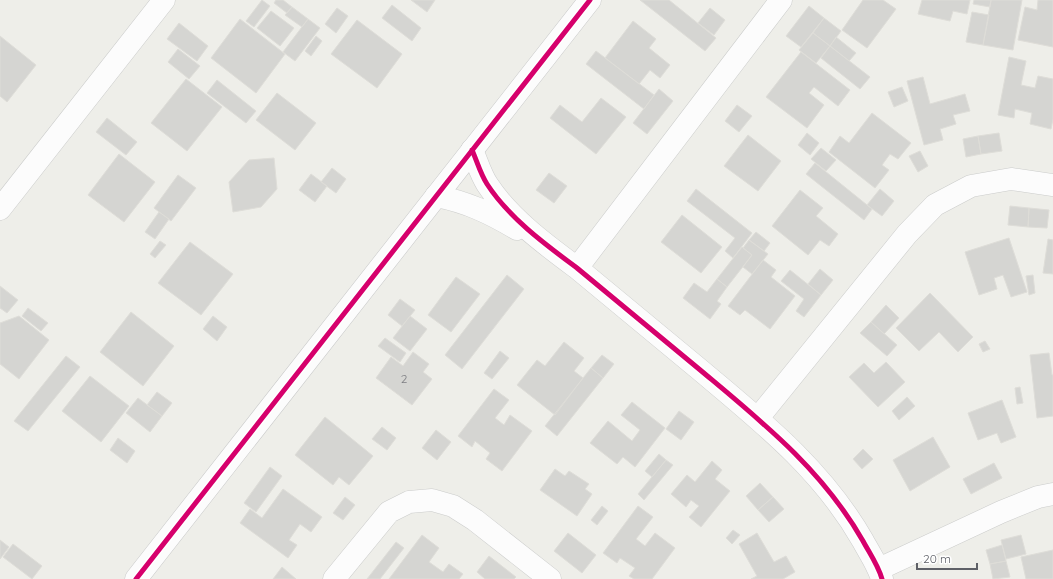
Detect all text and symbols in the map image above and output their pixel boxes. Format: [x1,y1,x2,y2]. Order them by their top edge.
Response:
house number: 2 [401,371,408,386]
scale bar [917,545,977,571]
text: 20 m [923,551,951,566]

